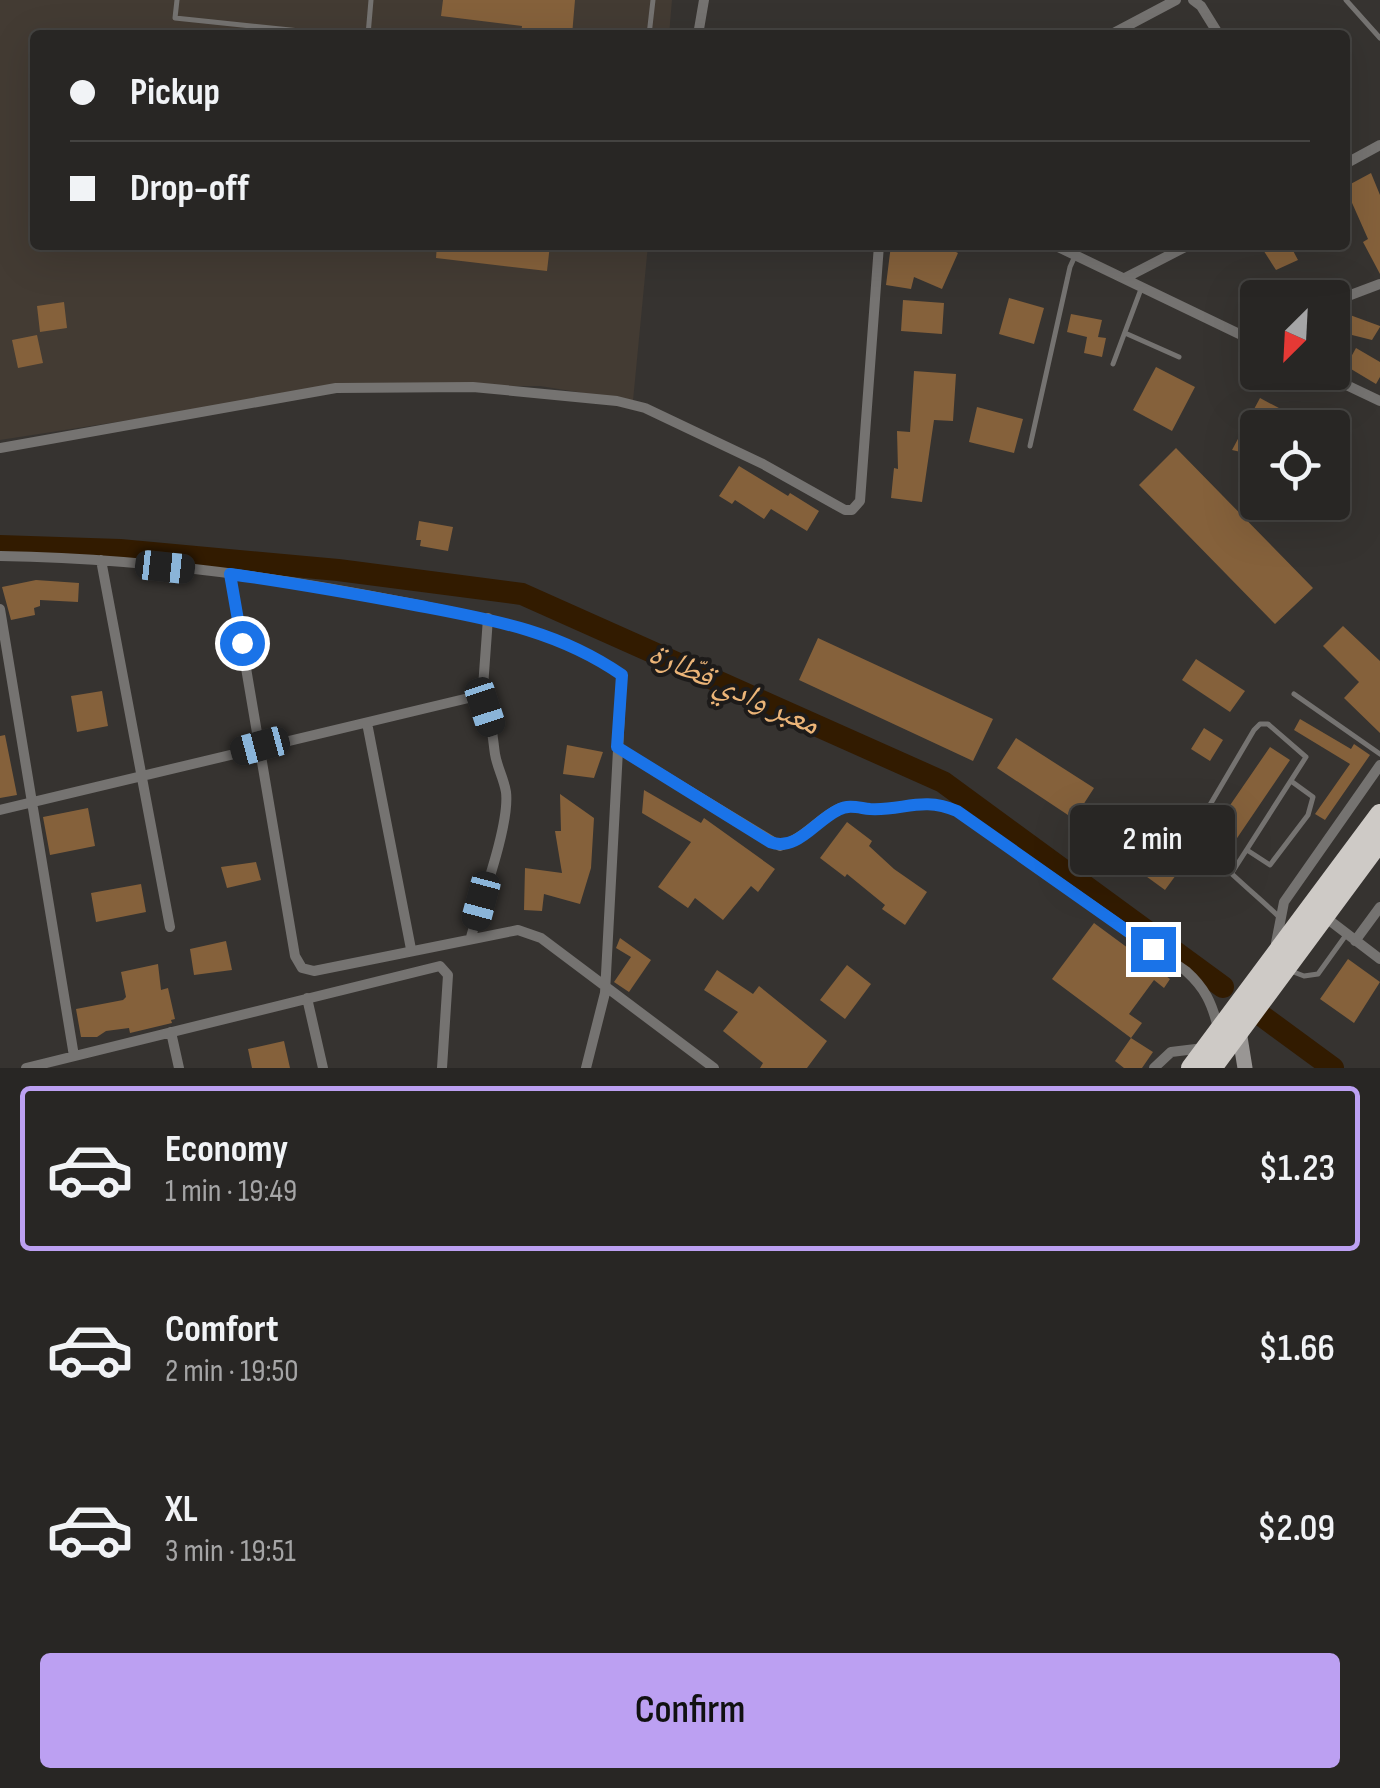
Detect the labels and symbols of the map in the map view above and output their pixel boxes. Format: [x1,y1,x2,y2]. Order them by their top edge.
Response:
north arrow [1240,280,1350,390]
car [134,549,196,585]
route start [220,621,265,666]
water label: معبر وادي قطّارة [641,634,826,748]
car [461,674,509,740]
car [227,724,293,768]
callout: 2 min [1070,804,1236,874]
car [459,868,503,934]
route end [1131,927,1176,972]

